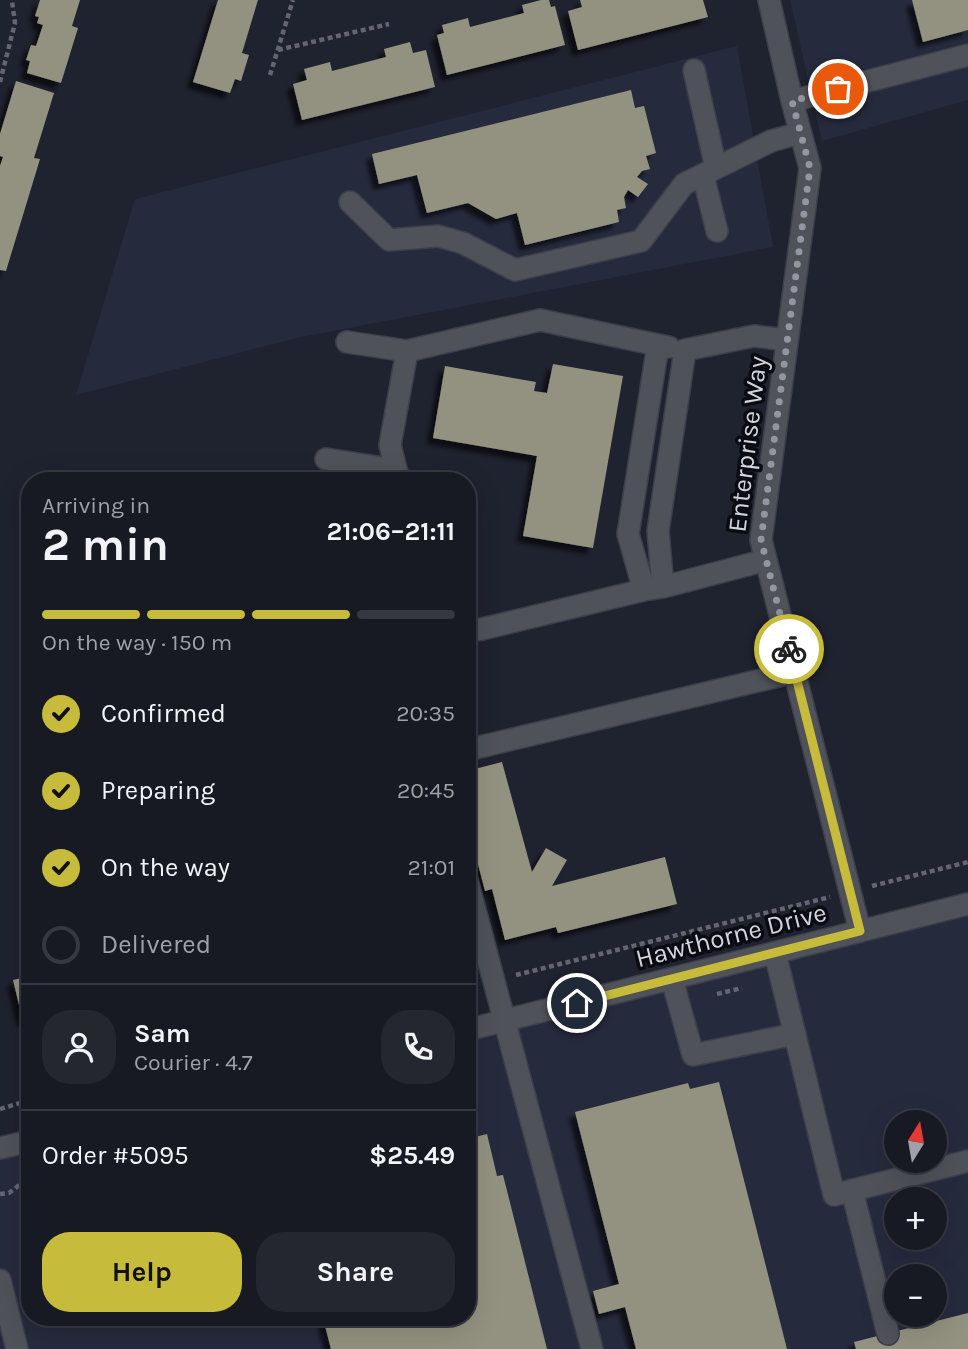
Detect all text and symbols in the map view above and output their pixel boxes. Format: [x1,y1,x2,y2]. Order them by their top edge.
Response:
pin [808,59,868,119]
icon: bag [819,70,857,108]
street label: Enterprise Way [721,354,774,534]
text: Arriving in [42,492,150,519]
text: 21:06–21:11 [327,516,455,547]
text: 2 min [42,518,169,572]
courier [754,614,824,684]
text: On the way · 150 m [42,629,232,656]
icon: bike [770,630,808,668]
icon: check [42,695,80,733]
text: Confirmed [101,698,226,729]
text: 20:35 [396,700,455,727]
icon: check [42,772,80,810]
text: Preparing [101,775,215,806]
text: 20:45 [397,777,455,804]
icon: check [42,849,80,887]
text: On the way [101,852,230,883]
text: 21:01 [408,854,455,881]
street label: Hawthorne Drive [633,897,830,974]
text: Delivered [101,929,211,960]
pin [547,973,607,1033]
icon: home [558,984,596,1022]
button: person [42,1010,116,1084]
button: phone [381,1010,455,1084]
text: Sam [134,1018,190,1049]
text: Courier · 4.7 [134,1049,253,1076]
north arrow [884,1110,947,1172]
map controls [884,1110,947,1327]
text: Order #5095 [42,1140,189,1171]
text: $25.49 [369,1140,455,1171]
button: + [884,1187,947,1250]
button: Help [42,1232,242,1312]
button: Share [256,1232,455,1312]
button: − [884,1264,947,1327]

